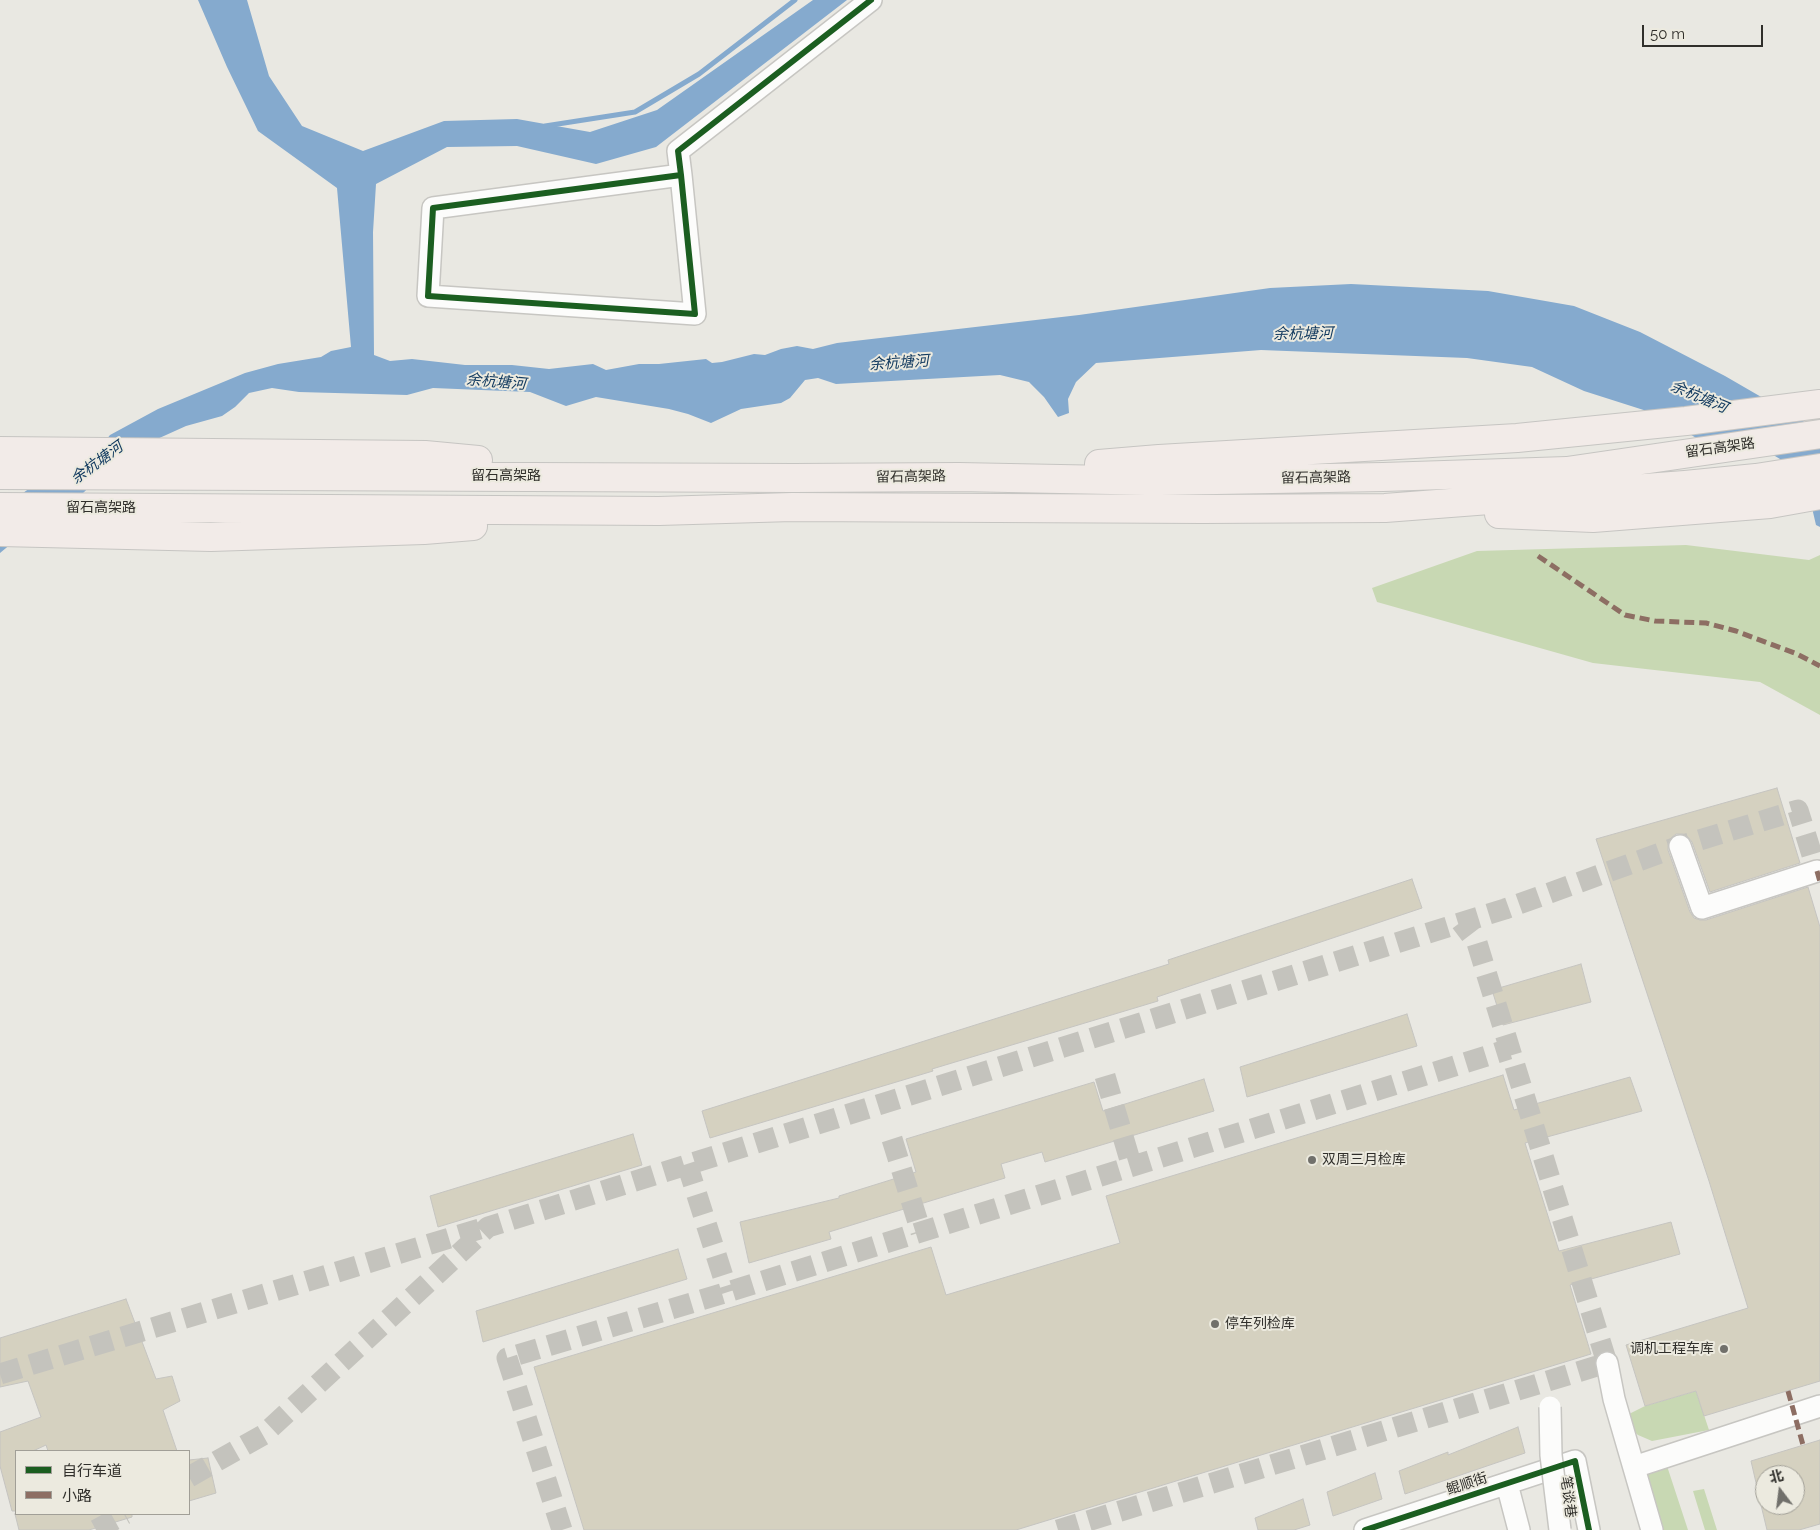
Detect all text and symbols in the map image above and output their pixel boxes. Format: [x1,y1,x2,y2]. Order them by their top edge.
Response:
scale bar [1645,15,1766,47]
text: 50 m [1650,25,1685,43]
water label: 余杭塘河 [1273,324,1333,344]
water label: 余杭塘河 [868,352,930,374]
water label: 余杭塘河 [465,370,527,394]
water label: 余杭塘河 [1668,377,1730,417]
street label: 留石高架路 [1684,435,1756,461]
water label: 余杭塘河 [67,438,127,488]
street label: 留石高架路 [471,468,541,484]
street label: 留石高架路 [876,468,946,486]
street label: 留石高架路 [1281,469,1351,487]
street label: 留石高架路 [66,500,136,516]
place label: 双周三月检库 [1322,1152,1406,1168]
marker: 双周三月检库 [1306,1154,1318,1166]
place label: 停车列检库 [1225,1316,1295,1332]
marker: 停车列检库 [1209,1318,1221,1330]
place label: 调机工程车库 [1630,1341,1714,1357]
marker: 调机工程车库 [1718,1343,1730,1355]
legend [15,1450,190,1515]
text: 自行车道 [62,1462,122,1480]
north arrow [1755,1465,1805,1515]
text: 北 [1768,1467,1785,1486]
street label: 鲲顺街 [1444,1470,1490,1498]
street label: 笔谈巷 [1557,1475,1579,1519]
text: 小路 [62,1487,92,1505]

